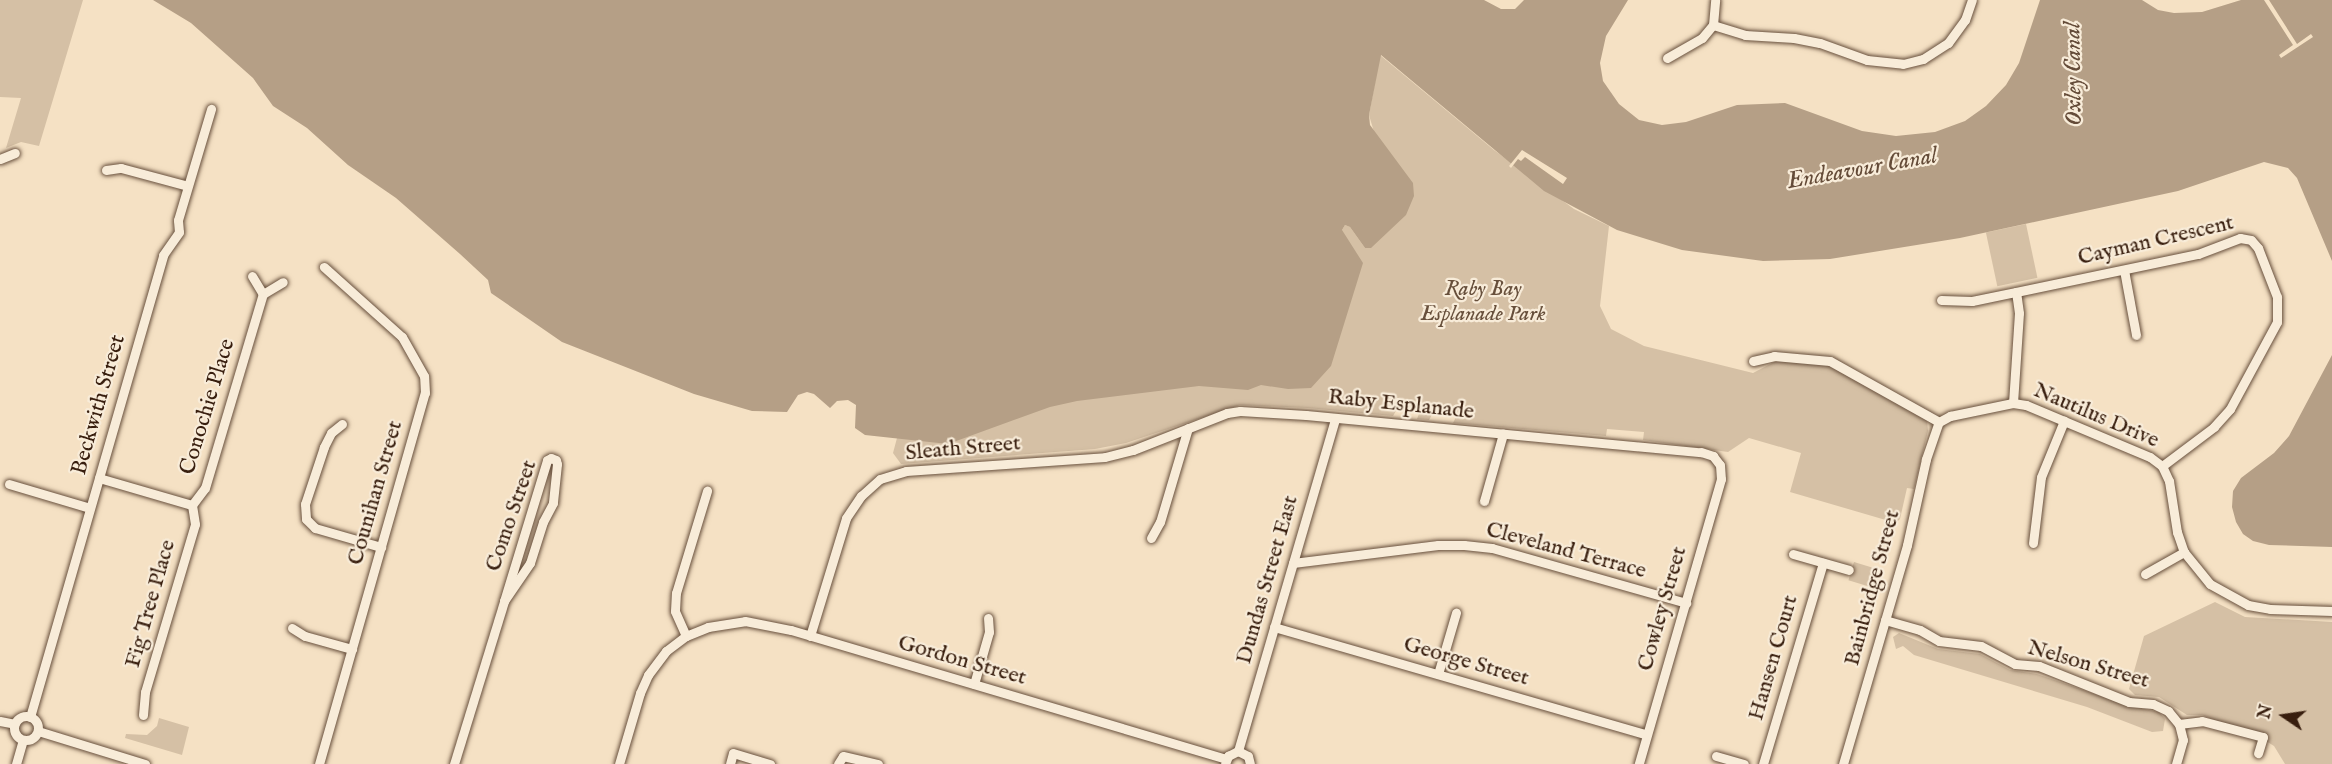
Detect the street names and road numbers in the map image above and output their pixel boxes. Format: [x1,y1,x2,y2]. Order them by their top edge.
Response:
street label: Cayman Crescent [2075,210,2237,272]
street label: Beckwith Street [66,332,132,478]
street label: Conochie Place [175,336,241,478]
street label: Nautilus Drive [2029,378,2163,454]
street label: Raby Esplanade [1327,384,1475,426]
street label: Counihan Street [343,418,409,568]
street label: Sleath Street [904,431,1022,467]
street label: Como Street [481,457,543,575]
street label: Dundas Street East [1231,493,1305,667]
street label: Bainbridge Street [1839,507,1907,669]
street label: Cleveland Terrace [1483,517,1649,585]
street label: Fig Tree Place [120,537,182,671]
street label: Cowley Street [1633,544,1693,674]
street label: Hansen Court [1744,592,1804,724]
street label: Gordon Street [895,630,1029,692]
street label: George Street [1400,632,1532,692]
street label: Nelson Street [2024,635,2152,695]

